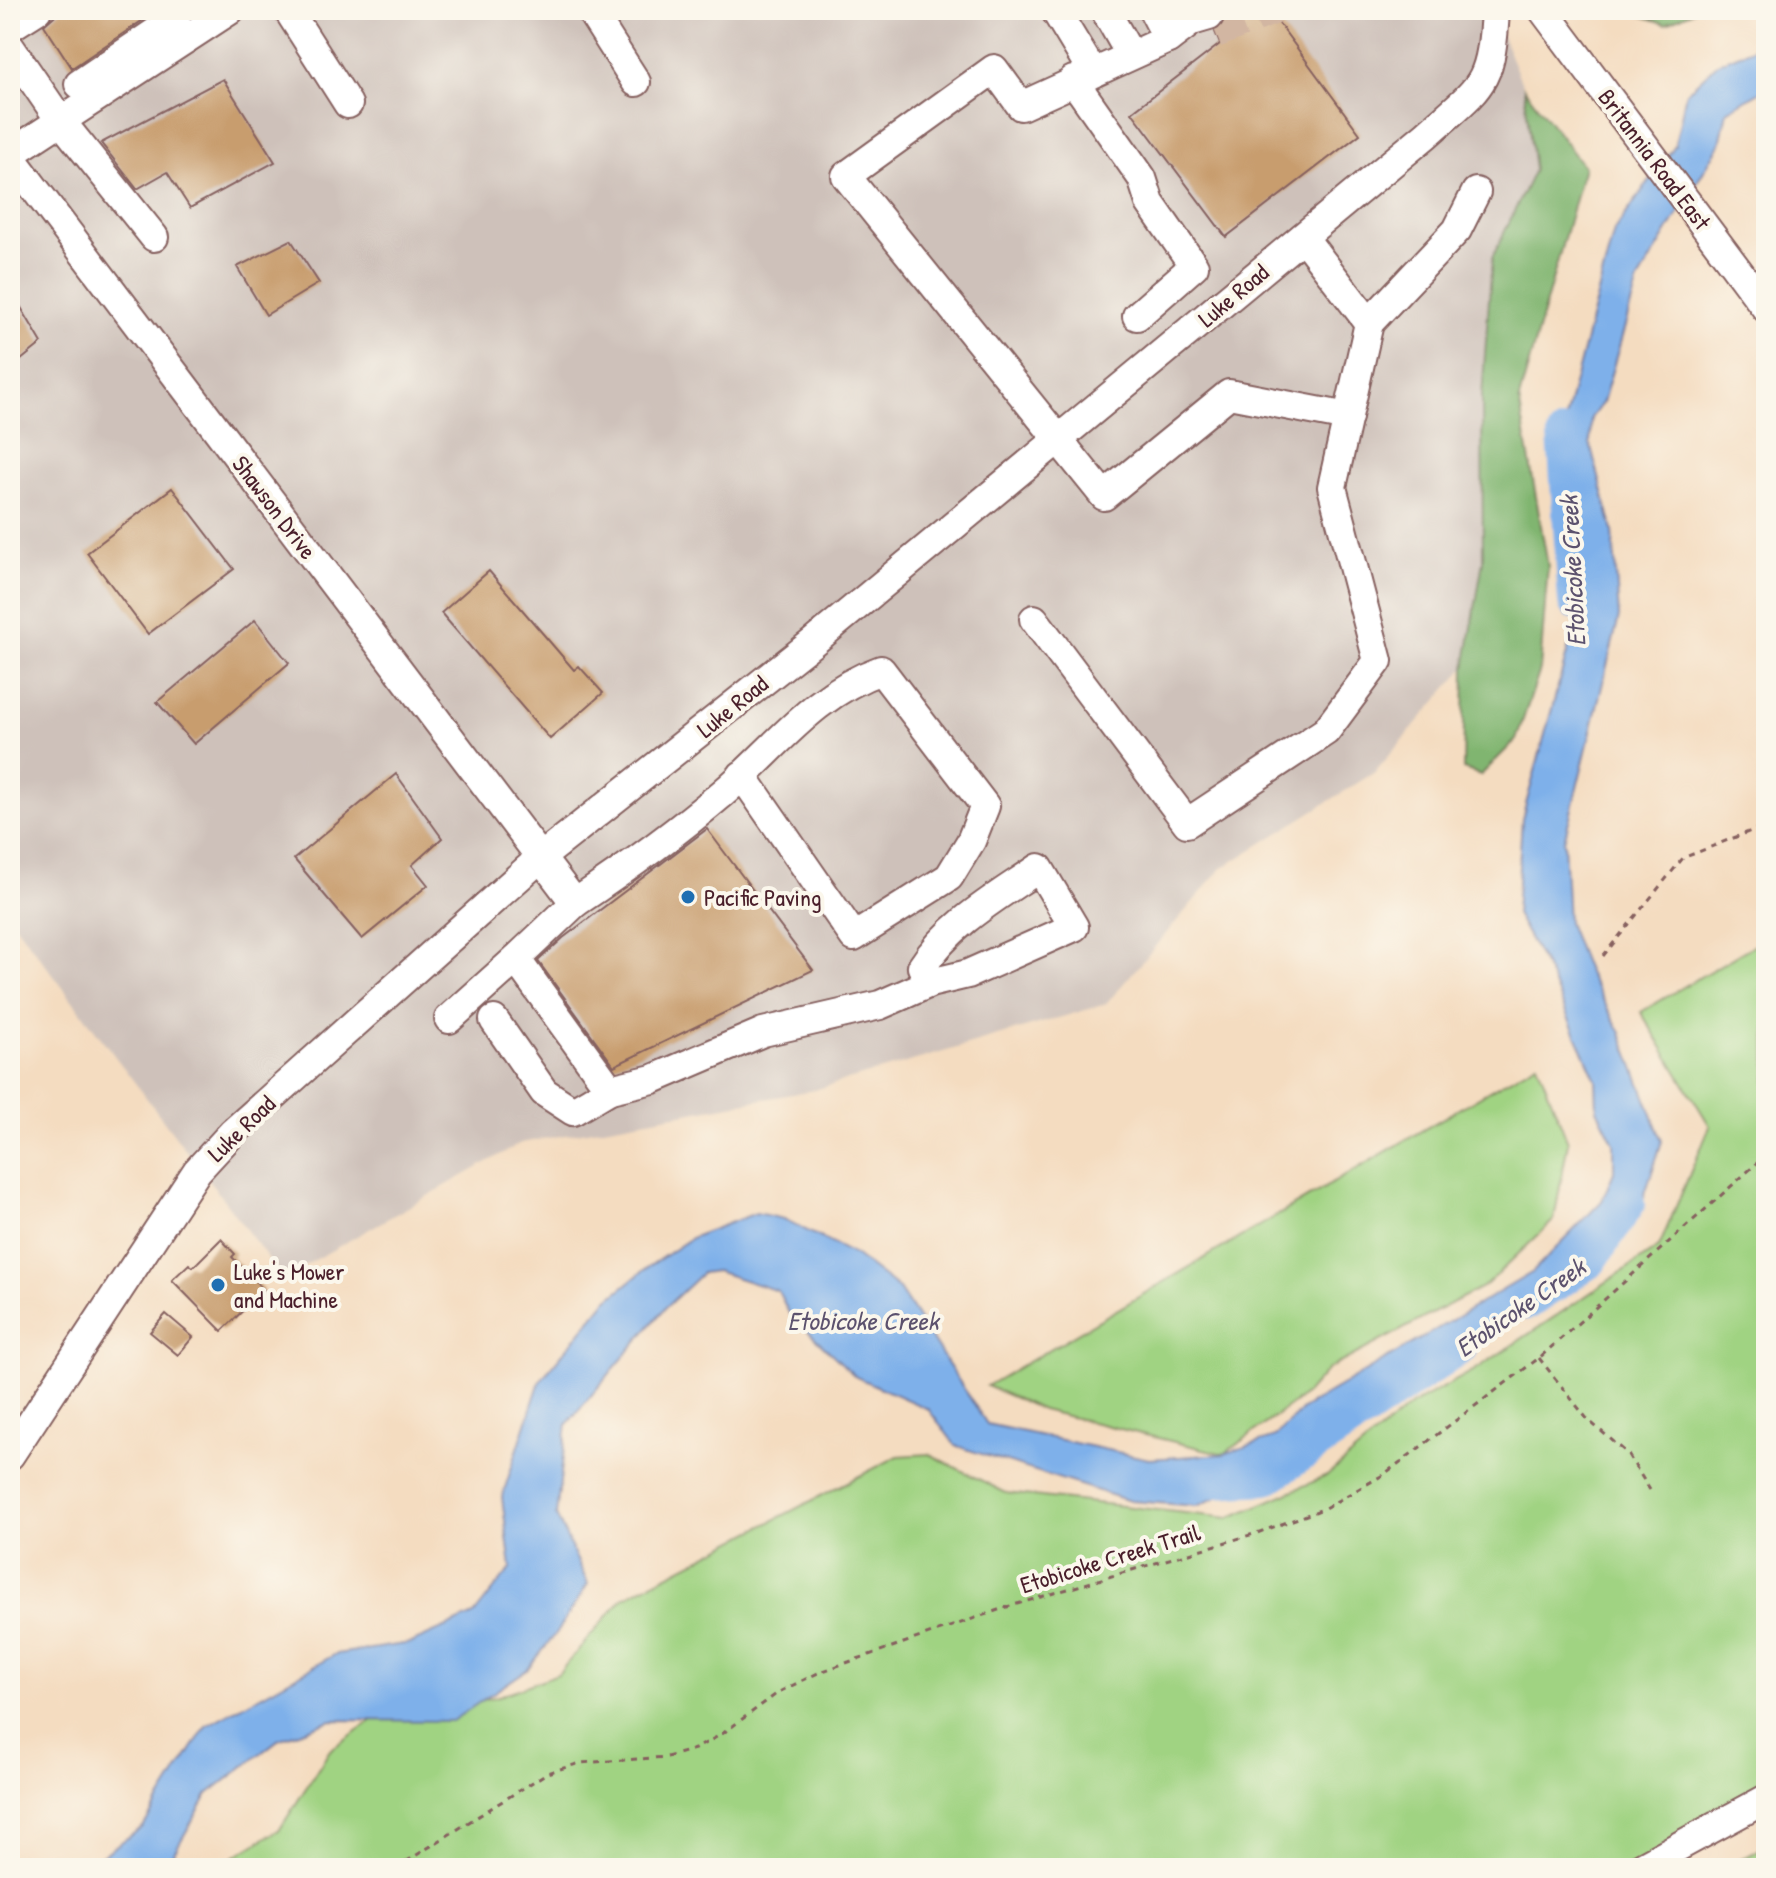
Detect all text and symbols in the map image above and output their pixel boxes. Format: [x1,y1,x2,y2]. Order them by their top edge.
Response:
street label: Britannia Road East [1591,82,1719,237]
street label: Luke Road [1191,256,1275,334]
street label: Shawson Drive [225,449,325,566]
water label: Etobicoke Creek [1550,493,1593,647]
street label: Luke Road [690,667,774,745]
place label: Pacific Paving [704,881,822,913]
marker: Pacific Paving [679,888,697,906]
street label: Luke Road [200,1088,282,1168]
water label: Etobicoke Creek [1448,1248,1594,1365]
place label: Luke's Mower and Machine [234,1255,345,1315]
marker: Luke's Mower and Machine [209,1276,227,1294]
water label: Etobicoke Creek [788,1303,941,1338]
street label: Etobicoke Creek Trail [1016,1515,1204,1601]

